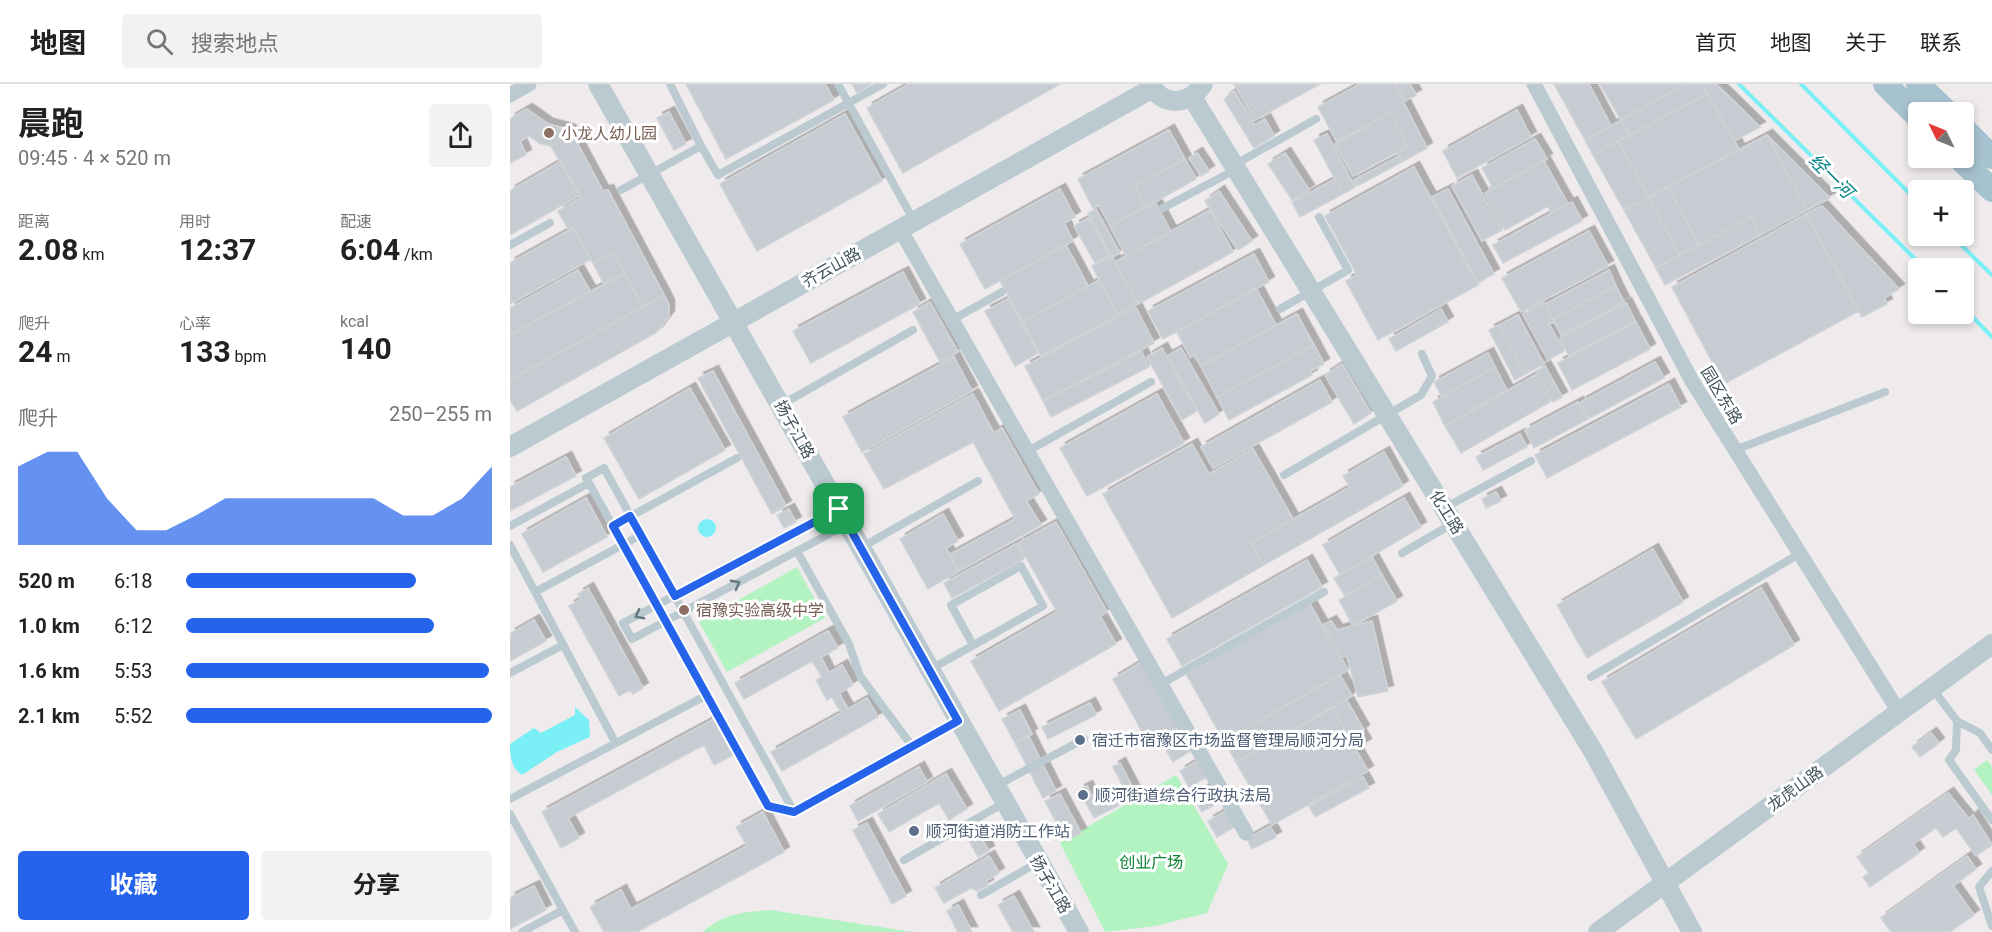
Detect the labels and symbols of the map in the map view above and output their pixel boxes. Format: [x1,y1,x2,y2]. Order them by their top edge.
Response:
north arrow [1908,102,1974,168]
place label: 小龙人幼儿园 [561,124,657,143]
marker: 小龙人幼儿园 [542,126,556,140]
water label: 经一河 [1805,149,1860,204]
street label: 齐云山路 [799,244,864,291]
street label: 园区东路 [1697,363,1746,428]
street label: 扬子江路 [771,397,818,462]
pin [813,483,864,534]
street label: 化工路 [1426,487,1467,538]
one-way arrow [730,580,740,591]
place label: 宿豫实验高级中学 [696,601,824,620]
marker: 宿豫实验高级中学 [677,603,691,617]
one-way arrow [635,608,646,619]
place label: 宿迁市宿豫区市场监督管理局顺河分局 [1092,731,1364,750]
marker: 宿迁市宿豫区市场监督管理局顺河分局 [1073,733,1087,747]
street label: 龙虎山路 [1764,762,1827,815]
place label: 顺河街道综合行政执法局 [1095,786,1271,805]
marker: 顺河街道综合行政执法局 [1076,788,1090,802]
place label: 顺河街道消防工作站 [926,822,1070,841]
marker: 顺河街道消防工作站 [907,824,921,838]
street label: 扬子江路 [1026,852,1075,917]
park label: 创业广场 [1119,853,1183,872]

